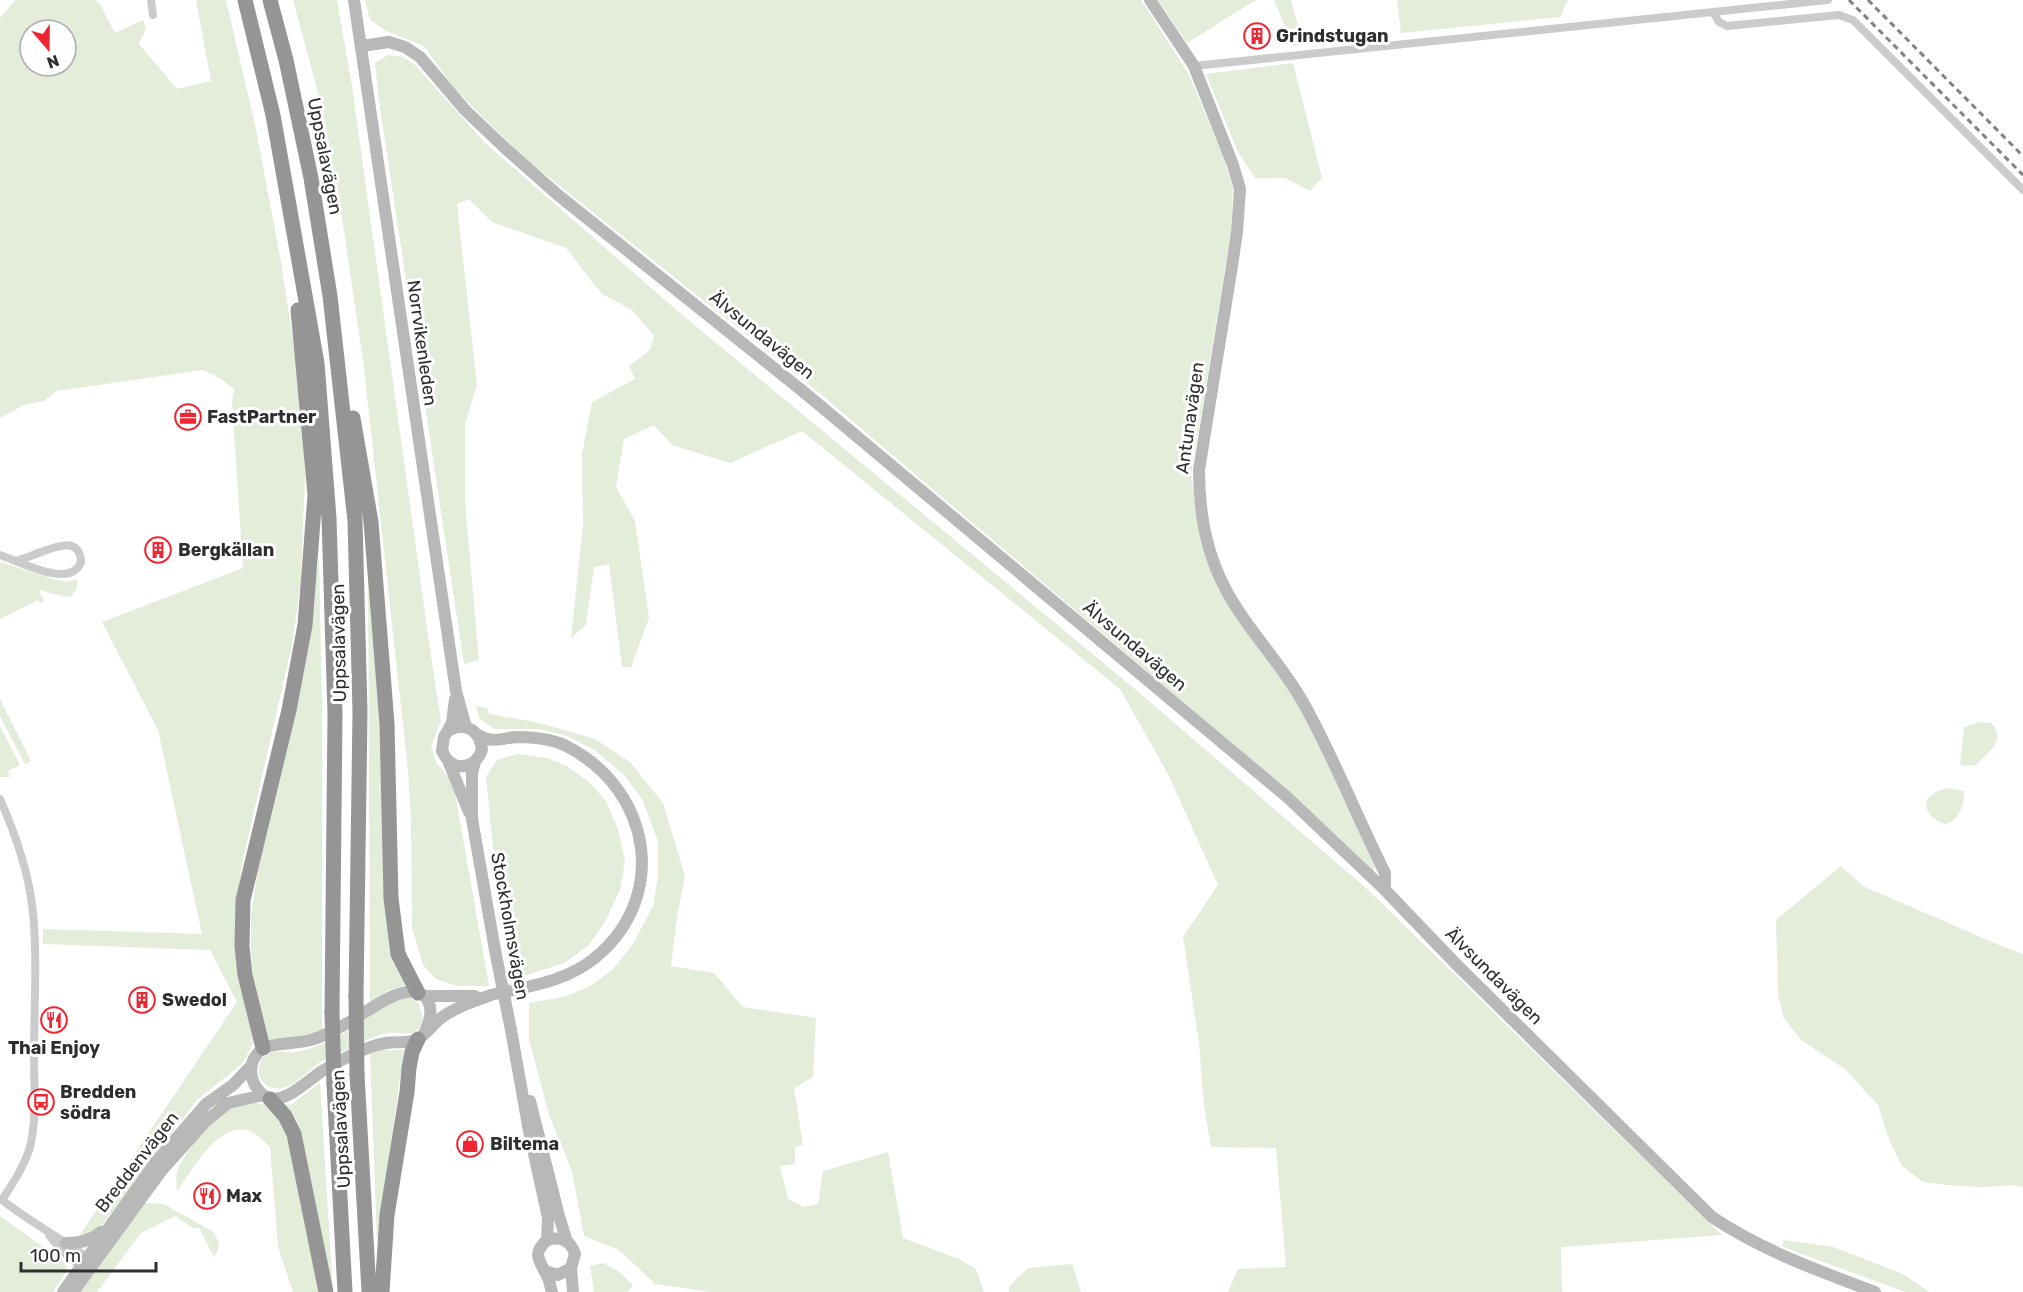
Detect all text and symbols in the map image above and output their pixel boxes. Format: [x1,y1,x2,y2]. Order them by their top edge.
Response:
north arrow [18,18,78,78]
building icon: Grindstugan [1242,21,1272,51]
place label: Grindstugan [1276,25,1389,47]
text: N [44,51,62,73]
street label: Uppsalavägen [303,96,347,216]
street label: Norrvikenleden [402,279,442,407]
street label: Älvsundavägen [705,286,819,384]
street label: Antunavägen [1171,361,1209,475]
office icon: FastPartner [173,402,203,432]
place label: FastPartner [207,406,316,428]
building icon: Bergkällan [143,535,173,565]
place label: Bergkällan [178,539,274,561]
street label: Uppsalavägen [327,584,351,702]
street label: Älvsundavägen [1079,596,1191,696]
street label: Stockholmsvägen [486,850,534,1002]
street label: Älvsundavägen [1441,923,1547,1029]
building icon: Swedol [127,985,157,1015]
place label: Swedol [162,989,227,1011]
restaurant icon: Thai Enjoy [39,1005,69,1035]
place label: Thai Enjoy [8,1037,100,1059]
street label: Uppsalavägen [327,1069,355,1189]
place label: Bredden södra [60,1081,136,1124]
bus stop icon: Bredden södra [26,1087,56,1117]
street label: Breddenvägen [91,1107,183,1217]
shop icon: Biltema [455,1129,485,1159]
place label: Biltema [490,1133,559,1155]
restaurant icon: Max [192,1181,222,1211]
place label: Max [226,1185,263,1207]
scale bar [21,1235,156,1273]
text: 100 m [30,1245,81,1267]

